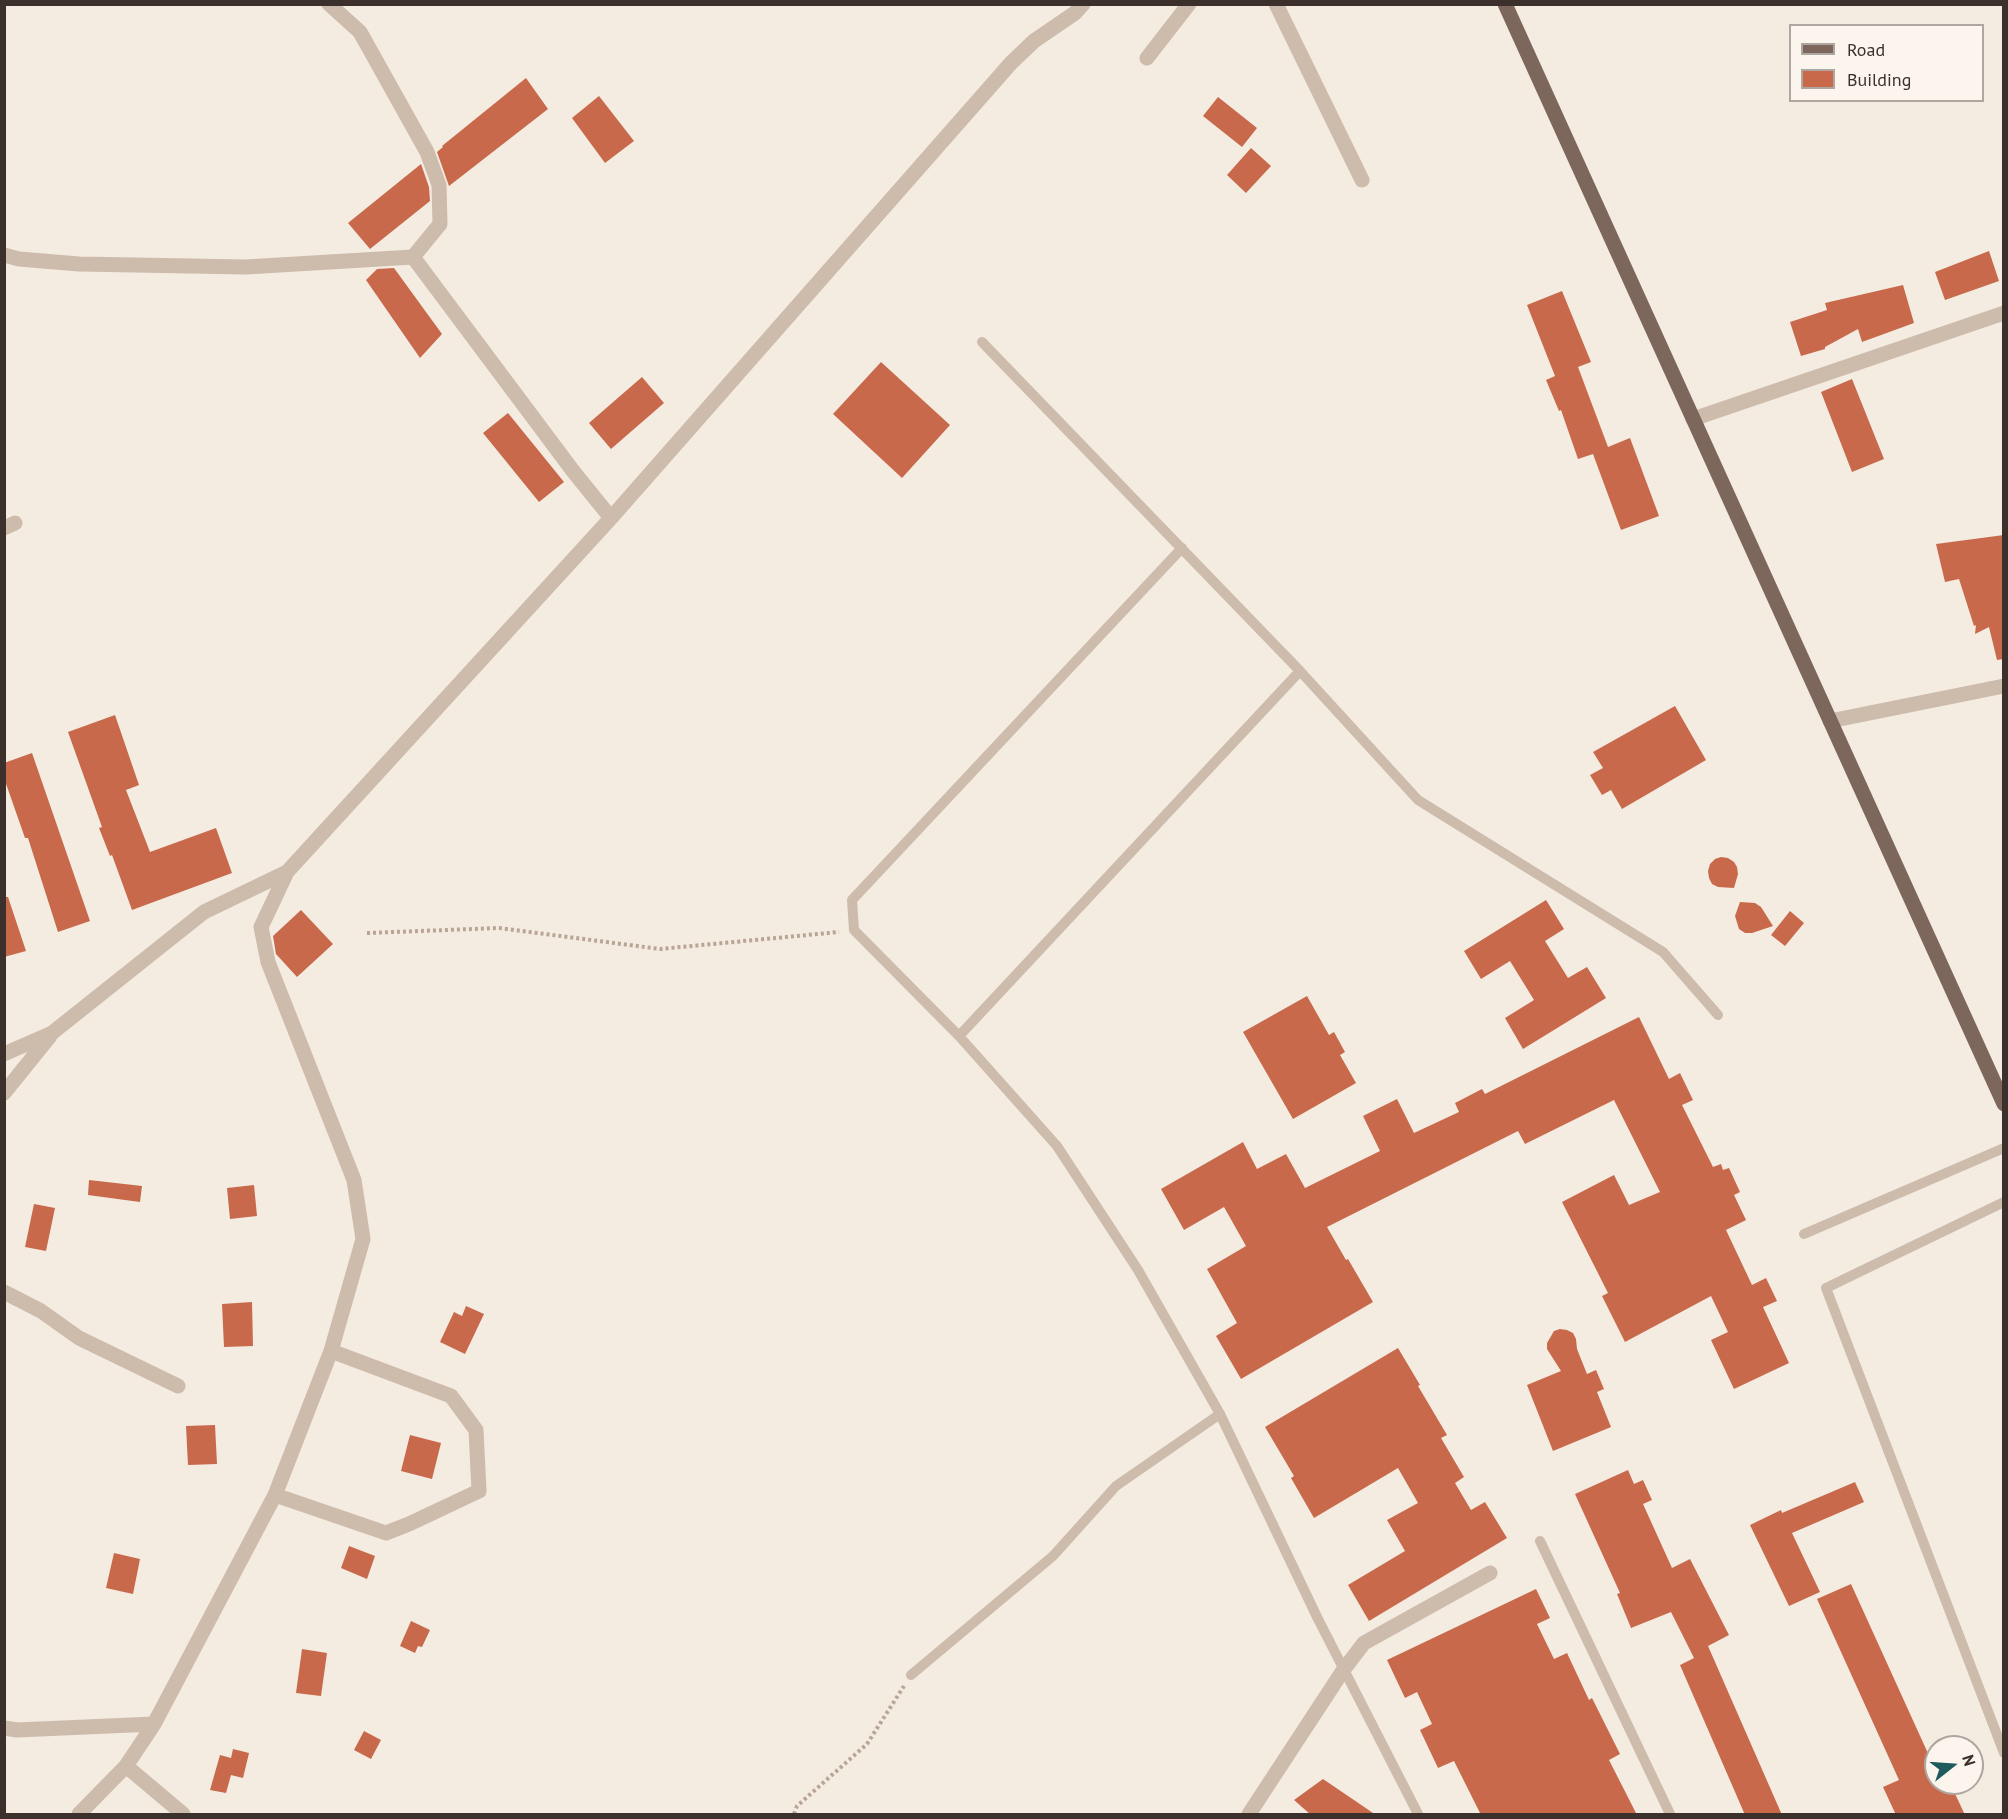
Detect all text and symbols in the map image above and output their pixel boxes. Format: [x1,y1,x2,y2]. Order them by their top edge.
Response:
legend [1789,24,1984,102]
text: Road [1847,38,1885,61]
text: Building [1847,68,1911,91]
north arrow [1924,1735,1984,1795]
text: N [1958,1752,1980,1768]

